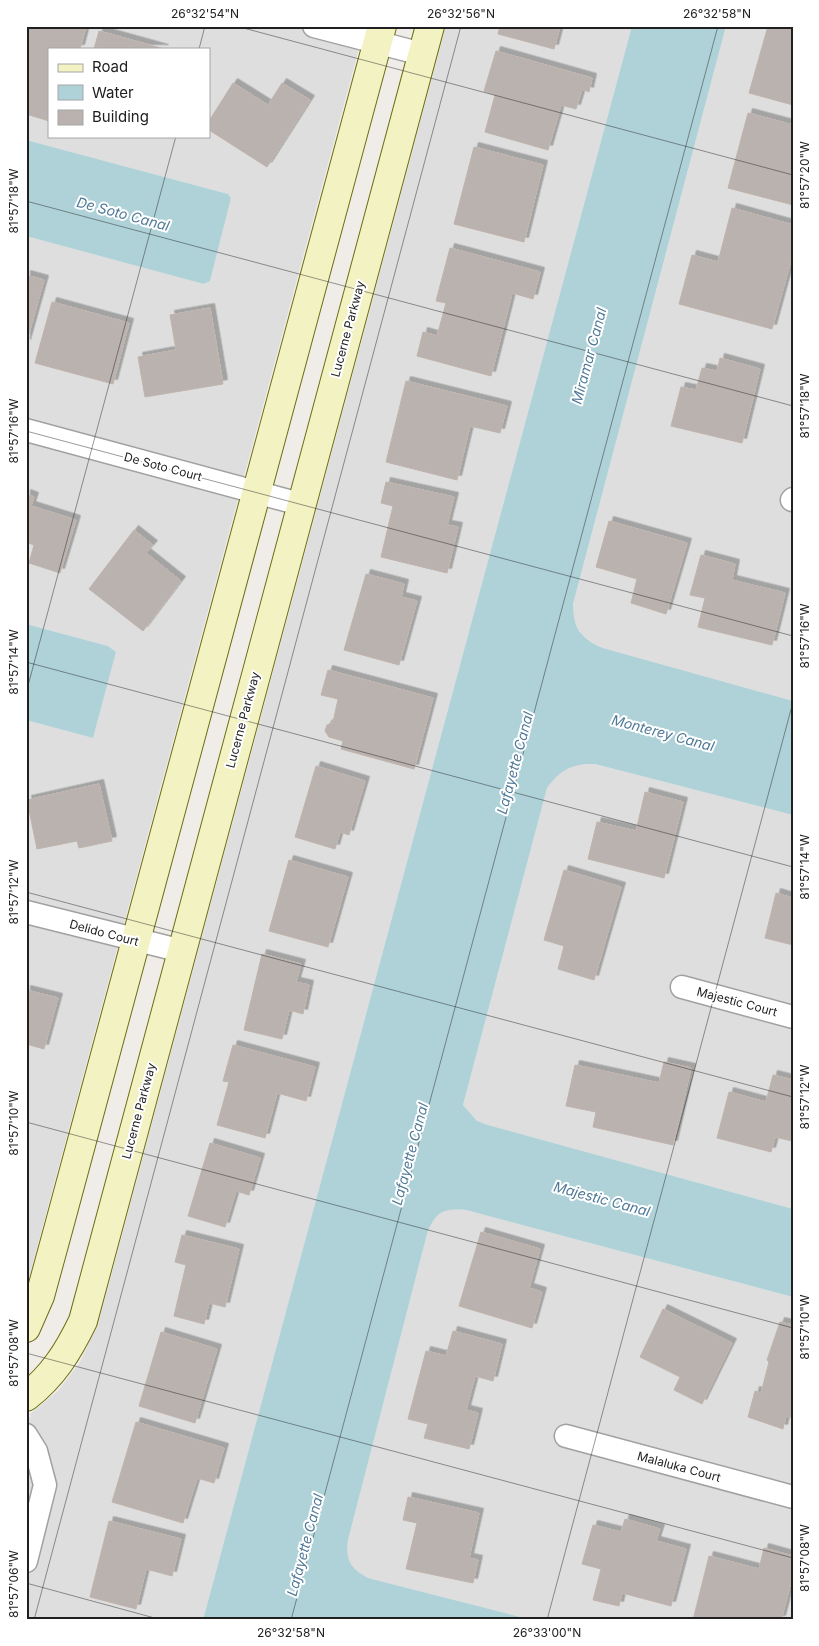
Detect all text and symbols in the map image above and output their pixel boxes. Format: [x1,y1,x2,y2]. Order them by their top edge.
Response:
text: 26°32'54"N [171,6,239,21]
text: 26°32'56"N [427,6,495,21]
text: 26°32'58"N [683,6,751,21]
legend [48,48,210,138]
text: Road [92,57,128,76]
text: Water [92,83,134,102]
text: Building [92,107,149,126]
text: 81°57'20"W [797,141,812,209]
text: 81°57'18"W [6,168,21,234]
water label: De Soto Canal [75,193,172,234]
street label: Lucerne Parkway [327,279,368,378]
water label: Miramar Canal [568,305,610,406]
text: 81°57'18"W [797,373,812,439]
text: 81°57'16"W [6,398,21,464]
street label: De Soto Court [123,449,204,484]
text: 81°57'16"W [797,603,812,669]
text: 81°57'14"W [6,629,21,695]
street label: Lucerne Parkway [222,670,263,769]
water label: Lafayette Canal [493,709,536,816]
water label: Monterey Canal [610,711,717,755]
text: 81°57'14"W [797,834,812,900]
text: 81°57'12"W [6,859,21,925]
street label: Delido Court [68,916,140,949]
street label: Majestic Court [695,984,779,1019]
street label: Lucerne Parkway [118,1061,159,1160]
text: 81°57'12"W [797,1064,812,1130]
text: 81°57'10"W [6,1090,21,1156]
water label: Lafayette Canal [388,1100,431,1207]
water label: Majestic Canal [552,1177,653,1220]
text: 81°57'10"W [797,1294,812,1360]
text: 81°57'08"W [6,1319,21,1387]
street label: Malaluka Court [636,1448,722,1485]
water label: Lafayette Canal [283,1491,326,1598]
text: 81°57'08"W [797,1524,812,1592]
text: 81°57'06"W [6,1550,21,1618]
text: 26°32'58"N [257,1625,325,1640]
text: 26°33'00"N [513,1625,581,1640]

